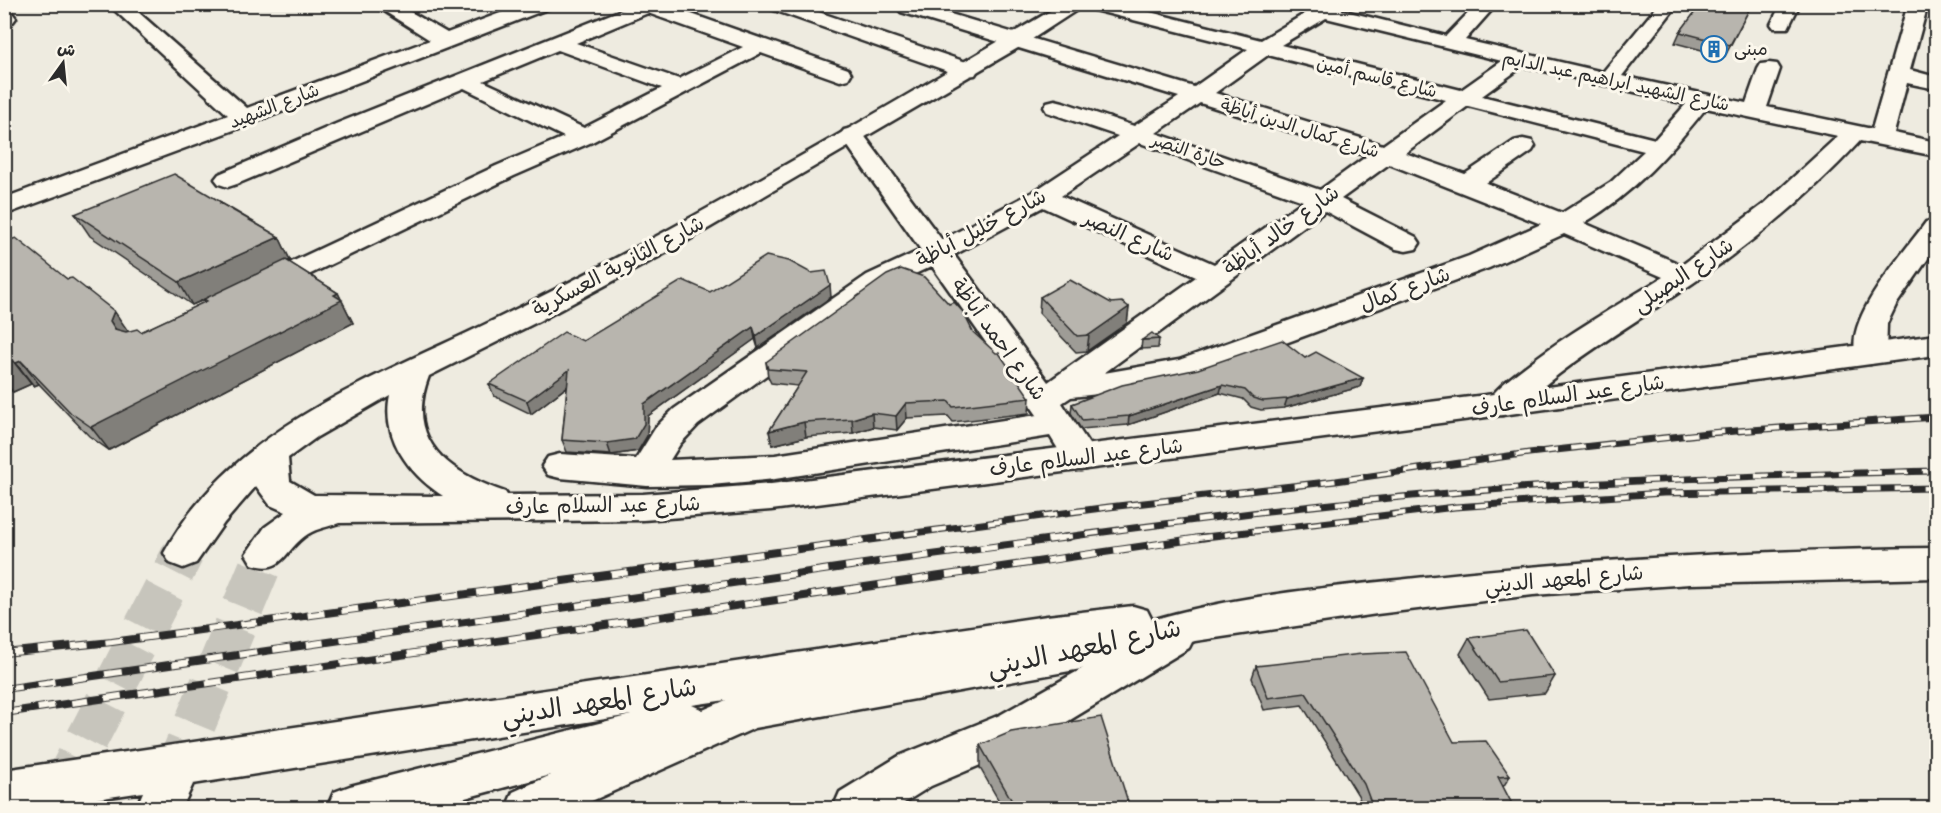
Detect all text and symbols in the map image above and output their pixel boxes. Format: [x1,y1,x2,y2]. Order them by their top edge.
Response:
north arrow [33,33,93,93]
building icon: مبنى [1699,34,1729,64]
text: ش [56,39,77,60]
place label: مبنى [1734,39,1768,60]
street label: شارع الشهيد ابراهيم عبد الدايم [1500,47,1731,119]
street label: شارع قاسم أمين [1314,52,1439,105]
street label: شارع الشهيد [226,80,323,134]
street label: شارع كمال الدين أباظة [1218,94,1382,164]
street label: حارة النصر [1147,128,1228,174]
street label: شارع خالد أباظة [1218,180,1345,283]
street label: شارع خليل أباظة [912,184,1051,275]
street label: شارع النصر [1077,205,1178,269]
street label: شارع الثانوية العسكرية [528,211,709,324]
street label: شارع البصيلى [1628,233,1739,320]
street label: شارع كمال [1357,262,1454,319]
street label: شارع احمد أباظة [944,273,1051,406]
street label: شارع عبد السلام عارف [1470,370,1667,424]
street label: شارع عبد السلام عارف [988,433,1185,485]
street label: شارع عبد السلام عارف [505,491,701,523]
street label: شارع المعهد الديني [1483,560,1645,605]
street label: شارع المعهد الديني [984,613,1185,690]
street label: شارع المعهد الديني [499,672,700,739]

